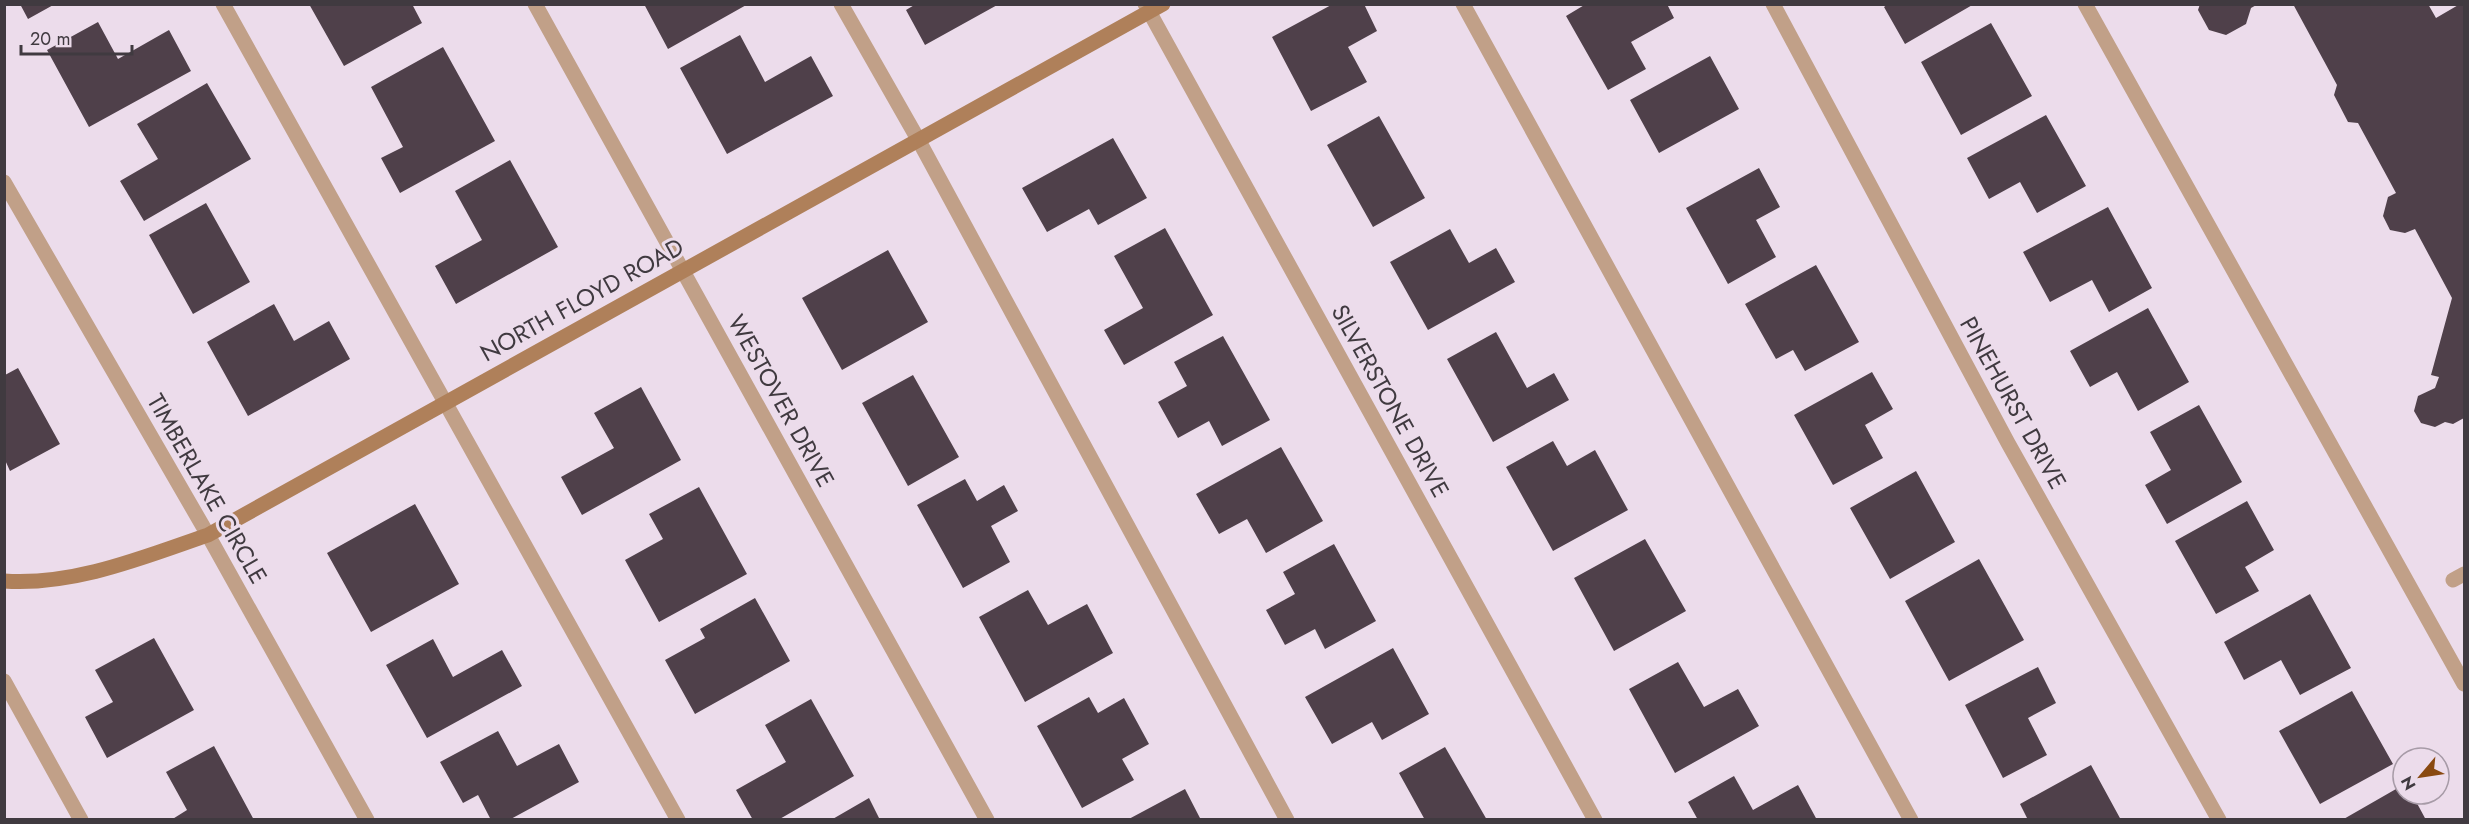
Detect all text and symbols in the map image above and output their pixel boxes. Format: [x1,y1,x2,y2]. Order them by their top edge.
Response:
scale bar [21,18,132,56]
text: 20 m [30,26,70,52]
street label: NORTH FLOYD ROAD [474,229,690,370]
street label: SILVERSTONE DRIVE [1323,298,1458,504]
street label: WESTOVER DRIVE [719,308,843,493]
street label: PINEHURST DRIVE [1951,310,2075,495]
street label: TIMBERLAKE CIRCLE [139,387,276,590]
north arrow [2391,746,2451,806]
text: N [2395,772,2421,794]

